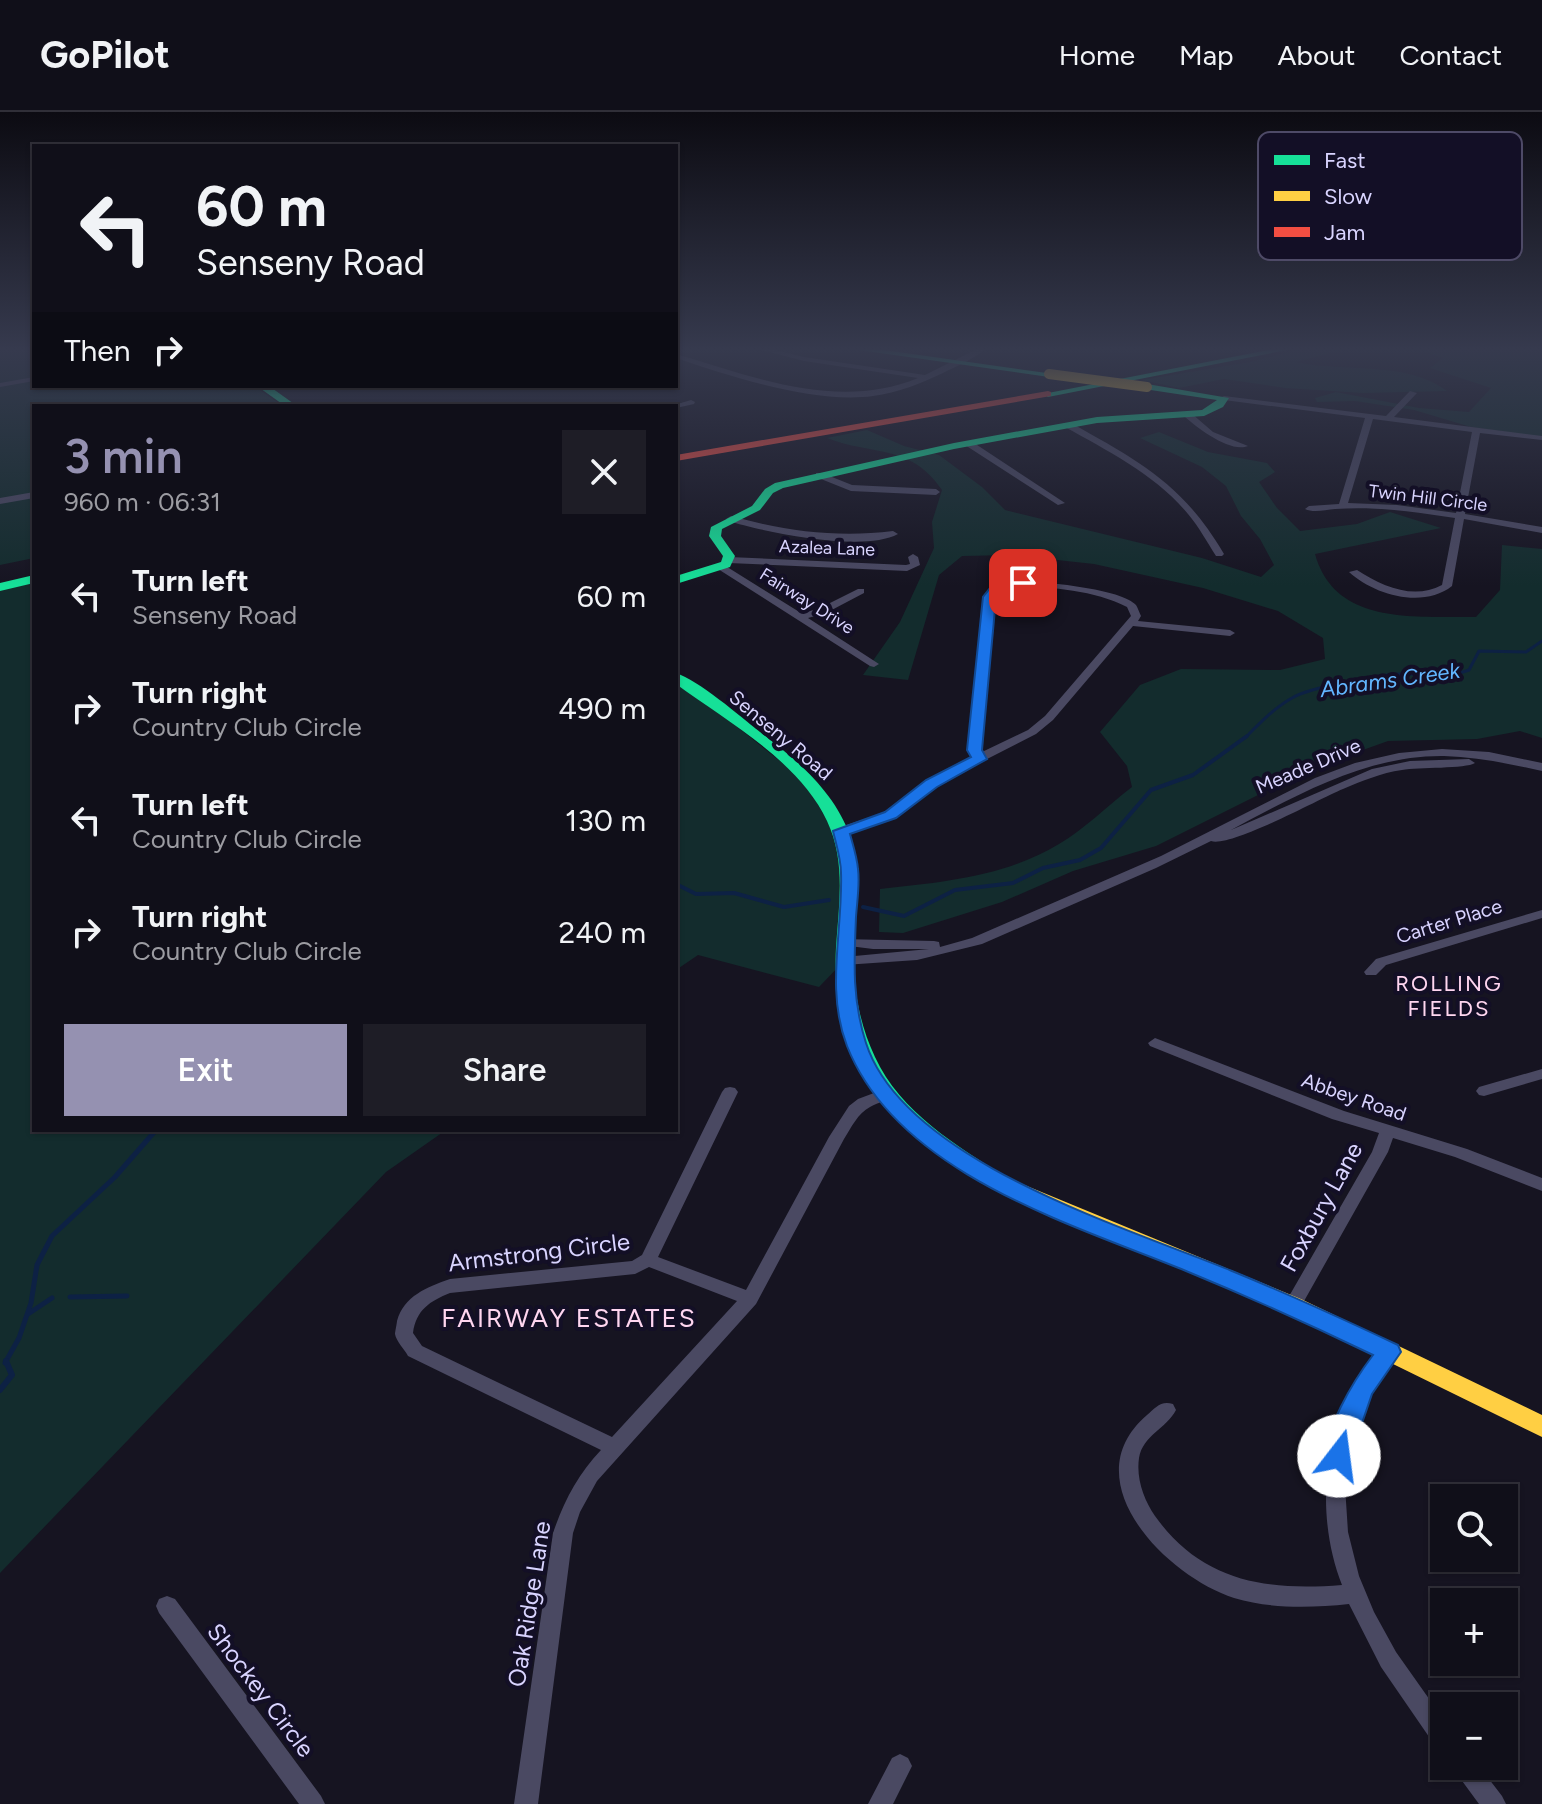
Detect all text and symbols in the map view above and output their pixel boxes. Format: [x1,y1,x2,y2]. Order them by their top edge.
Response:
text: GoPilot [40,32,170,78]
text: Home [1059,38,1135,72]
text: Map [1179,38,1234,72]
text: About [1278,38,1355,72]
text: Contact [1399,38,1502,72]
legend [1258,132,1522,260]
text: Fast [1324,147,1366,174]
text: 60 m [196,173,327,240]
icon: left [64,176,168,280]
text: Slow [1324,183,1373,210]
text: Jam [1324,219,1365,246]
text: Senseny Road [196,241,425,284]
icon: right [146,328,190,372]
text: Then [64,332,130,369]
text: 3 min [64,427,183,485]
button: close [562,430,646,514]
street label: Twin Hill Circle [1367,480,1489,516]
text: 960 m · 06:31 [64,486,221,518]
street label: Azalea Lane [779,535,876,561]
pin [989,549,1057,617]
icon: arrive [1001,561,1045,605]
text: Turn left [132,562,249,599]
street label: Fairway Drive [756,563,859,639]
icon: left [64,574,108,618]
text: 60 m [577,578,646,615]
text: Senseny Road [132,599,297,631]
water label: Abrams Creek [1317,657,1463,703]
text: Turn right [132,674,267,711]
street label: Senseny Road [725,685,837,785]
icon: right [64,686,108,730]
text: 490 m [558,690,646,727]
text: Country Club Circle [132,711,362,743]
street label: Meade Drive [1252,733,1364,799]
text: Turn left [132,786,249,823]
icon: left [64,798,108,842]
text: 130 m [565,802,646,839]
text: Country Club Circle [132,823,362,855]
street label: Carter Place [1393,894,1505,948]
text: Turn right [132,898,267,935]
icon: right [64,910,108,954]
text: 240 m [558,914,646,951]
text: Country Club Circle [132,935,362,967]
district label: ROLLING FIELDS [1395,970,1503,1022]
button: Exit [64,1024,347,1116]
button: Share [363,1024,646,1116]
street label: Abbey Road [1298,1068,1410,1126]
street label: Foxbury Lane [1274,1137,1368,1277]
street label: Armstrong Circle [446,1226,632,1278]
district label: FAIRWAY ESTATES [441,1302,697,1334]
position arrow [1297,1414,1381,1498]
map controls [1430,1484,1518,1780]
button: search [1430,1484,1518,1572]
street label: Oak Ridge Lane [502,1519,556,1689]
button: + [1430,1588,1518,1676]
street label: Shockey Circle [201,1617,321,1763]
button: − [1430,1692,1518,1780]

